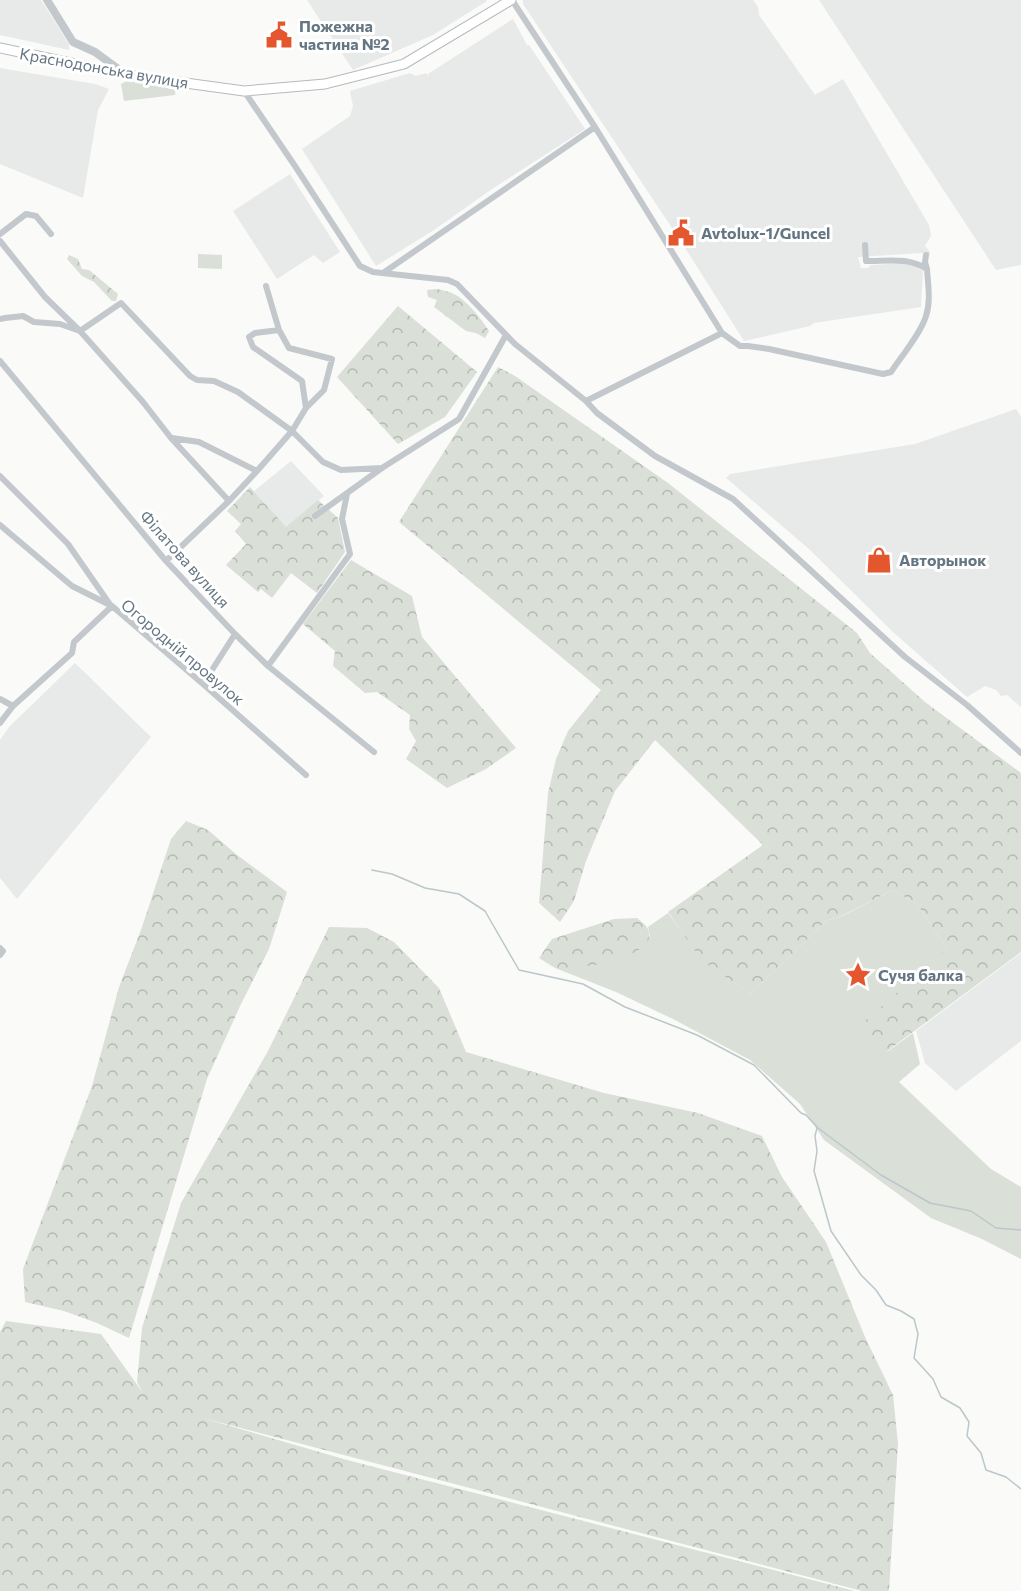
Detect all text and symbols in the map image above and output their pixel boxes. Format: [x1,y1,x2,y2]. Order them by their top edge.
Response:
place label: Пожежна частина №2 [299,16,390,53]
public building icon: Пожежна частина №2 [264,20,294,50]
street label: Краснодонська вулиця [18,43,190,92]
public building icon: Avtolux-1/Guncel [666,218,696,248]
place label: Avtolux-1/Guncel [701,223,830,242]
street label: Філатова вулиця [137,506,234,611]
shop icon: Авторынок [864,545,894,575]
place label: Авторынок [899,550,986,569]
street label: Огородній провулок [118,595,249,709]
place icon: Сучя балка [843,960,873,990]
place label: Сучя балка [878,965,963,984]

